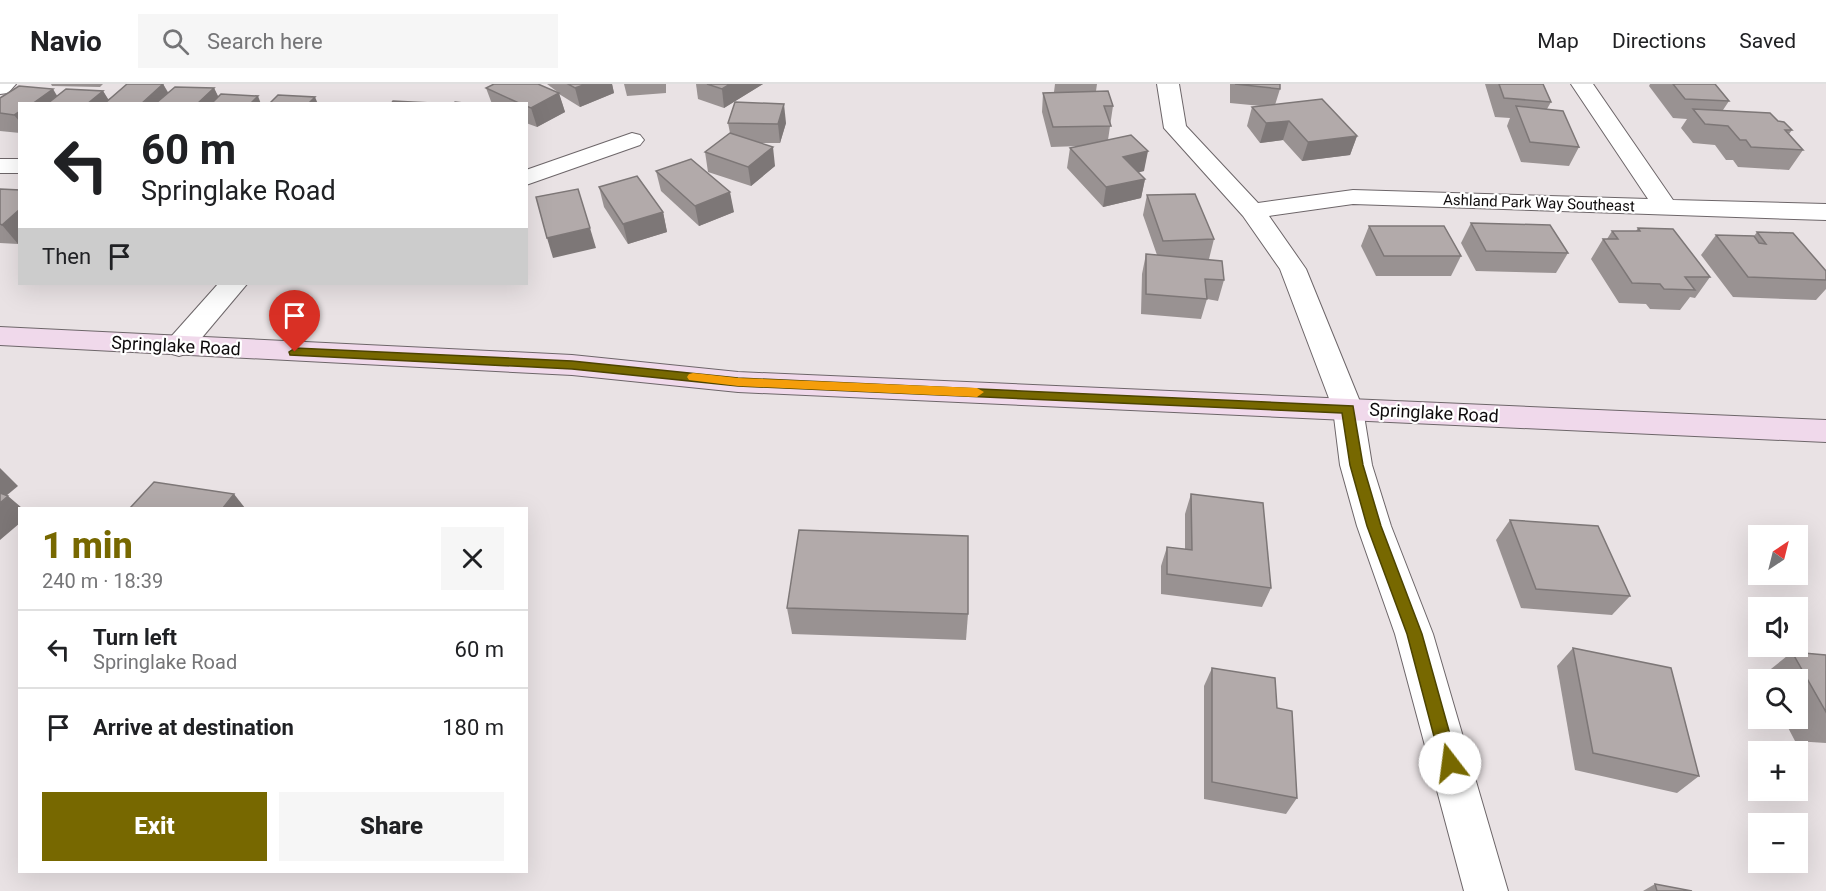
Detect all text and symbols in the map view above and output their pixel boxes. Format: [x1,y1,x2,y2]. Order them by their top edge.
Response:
search box [138,14,558,68]
text: Navio [30,25,102,58]
icon: search [159,25,192,58]
text: Search here [207,29,323,54]
text: Map [1537,29,1579,53]
text: Directions [1612,29,1706,53]
text: Saved [1739,29,1796,53]
text: 60 m [141,125,236,174]
icon: left [42,126,120,204]
text: Springlake Road [141,175,336,207]
street label: Ashland Park Way Southeast [1443,191,1635,215]
icon: arrive [103,240,136,273]
text: Then [42,244,91,269]
pin [269,290,320,352]
icon: arrive [278,299,311,332]
street label: Springlake Road [111,332,241,359]
street label: Springlake Road [1369,399,1499,426]
text: 1 min [42,525,133,567]
north arrow [1748,525,1808,585]
map controls [1748,525,1808,873]
button: close [441,527,504,590]
text: 240 m · 18:39 [42,569,163,593]
button: sound [1748,597,1808,657]
text: Turn left [93,625,177,650]
icon: left [42,633,75,666]
text: 60 m [455,637,504,662]
text: Springlake Road [93,650,237,674]
button: search [1748,669,1808,729]
icon: arrive [42,711,75,744]
text: Arrive at destination [93,715,294,740]
text: 180 m [442,715,504,740]
position arrow [1418,731,1482,795]
button: + [1748,741,1808,801]
button: Exit [42,792,267,861]
button: Share [279,792,504,861]
button: − [1748,813,1808,873]

